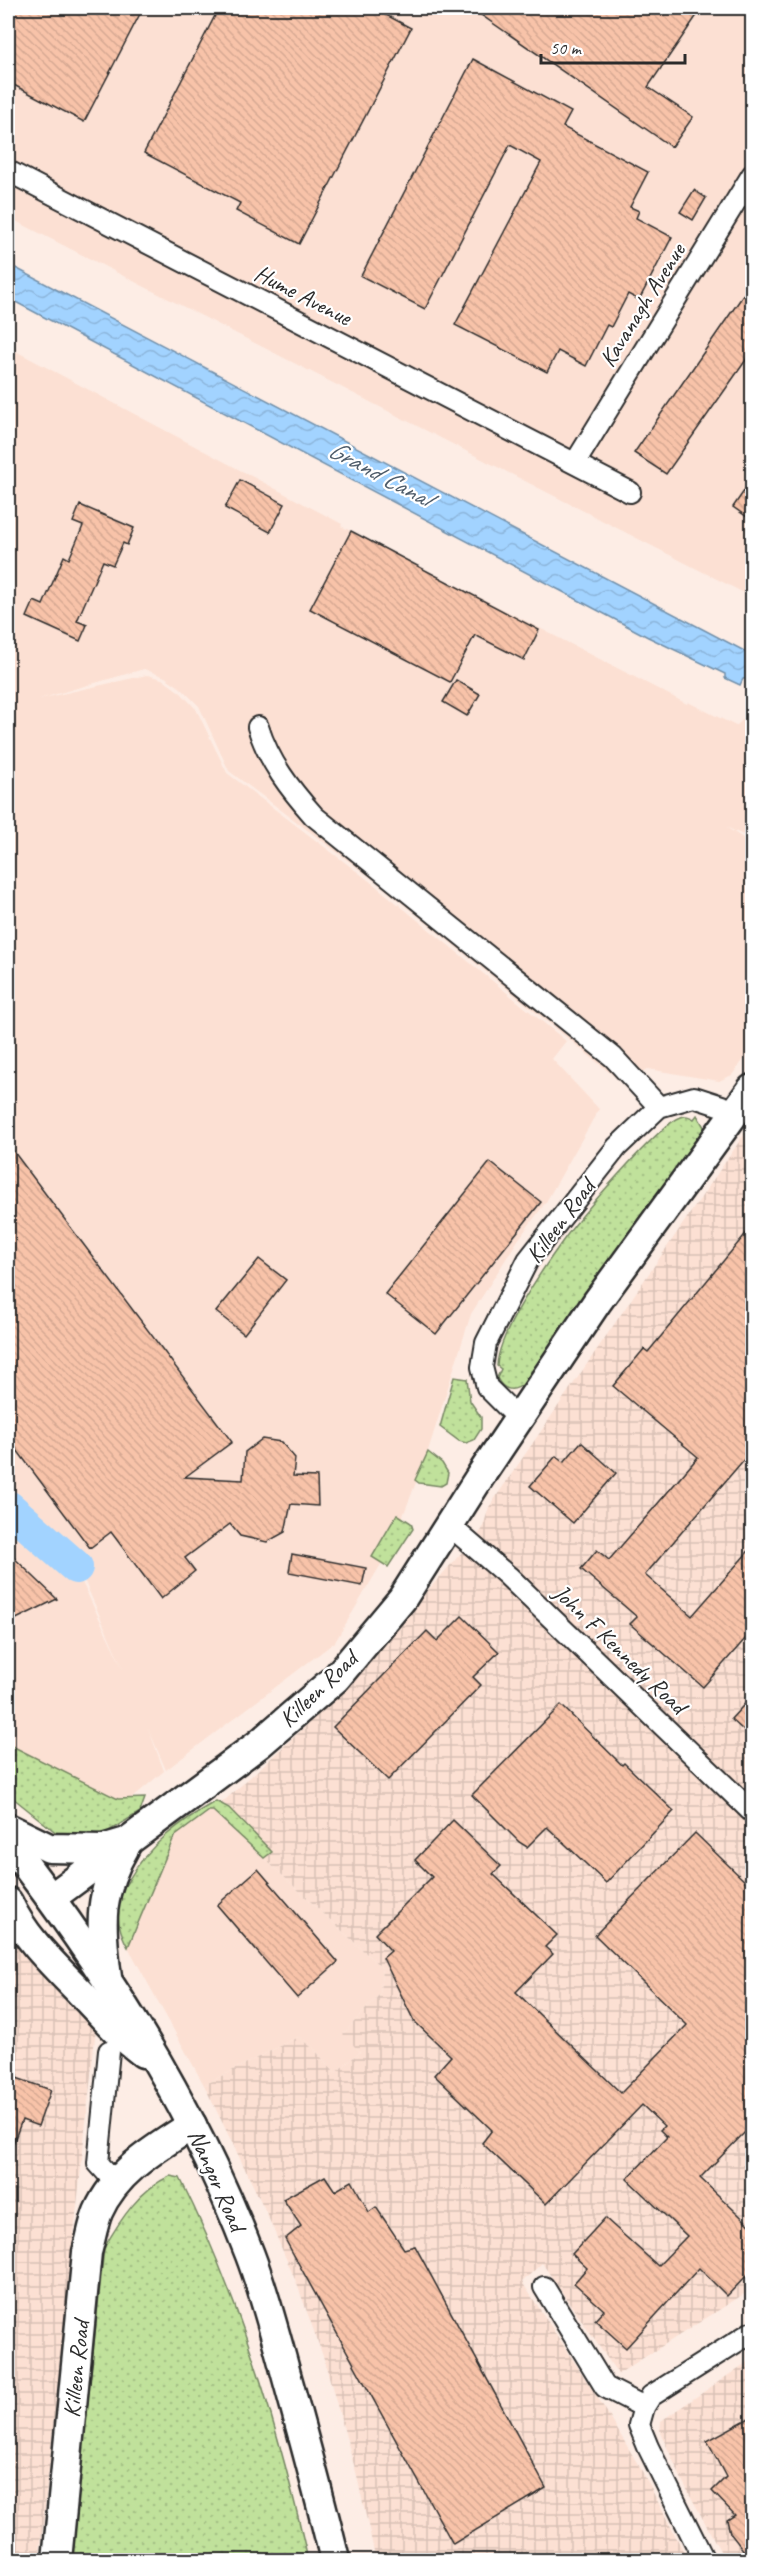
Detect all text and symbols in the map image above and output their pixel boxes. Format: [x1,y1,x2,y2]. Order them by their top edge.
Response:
scale bar [541,27,685,65]
text: 50 m [550,37,583,59]
street label: Kavanagh Avenue [592,236,693,372]
street label: Hume Avenue [250,258,358,333]
water label: Grand Canal [323,433,444,518]
street label: Killeen Road [519,1170,603,1269]
street label: John F Kennedy Road [546,1577,696,1723]
street label: Killeen Road [273,1642,366,1734]
street label: Nangor Road [181,2124,254,2239]
street label: Killeen Road [56,2316,96,2419]

